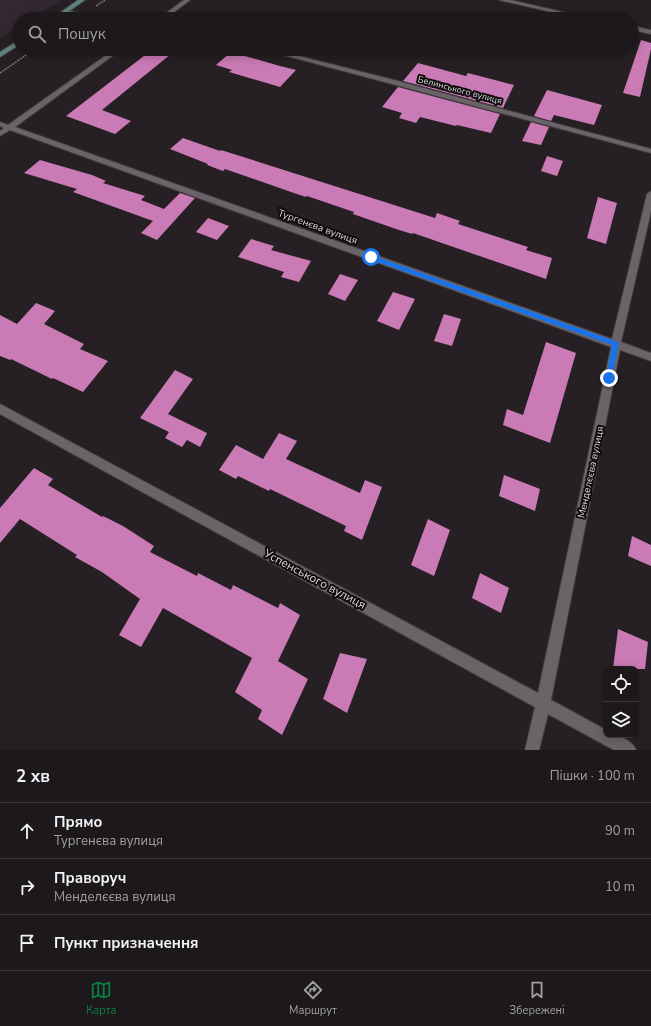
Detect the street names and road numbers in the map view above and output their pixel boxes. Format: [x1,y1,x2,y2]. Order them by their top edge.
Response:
street label: Белинського вулиця [417,73,504,107]
street label: Тургенєва вулиця [276,206,359,248]
street label: Менделєєва вулиця [574,425,608,519]
street label: Успенського вулиця [260,545,369,613]

